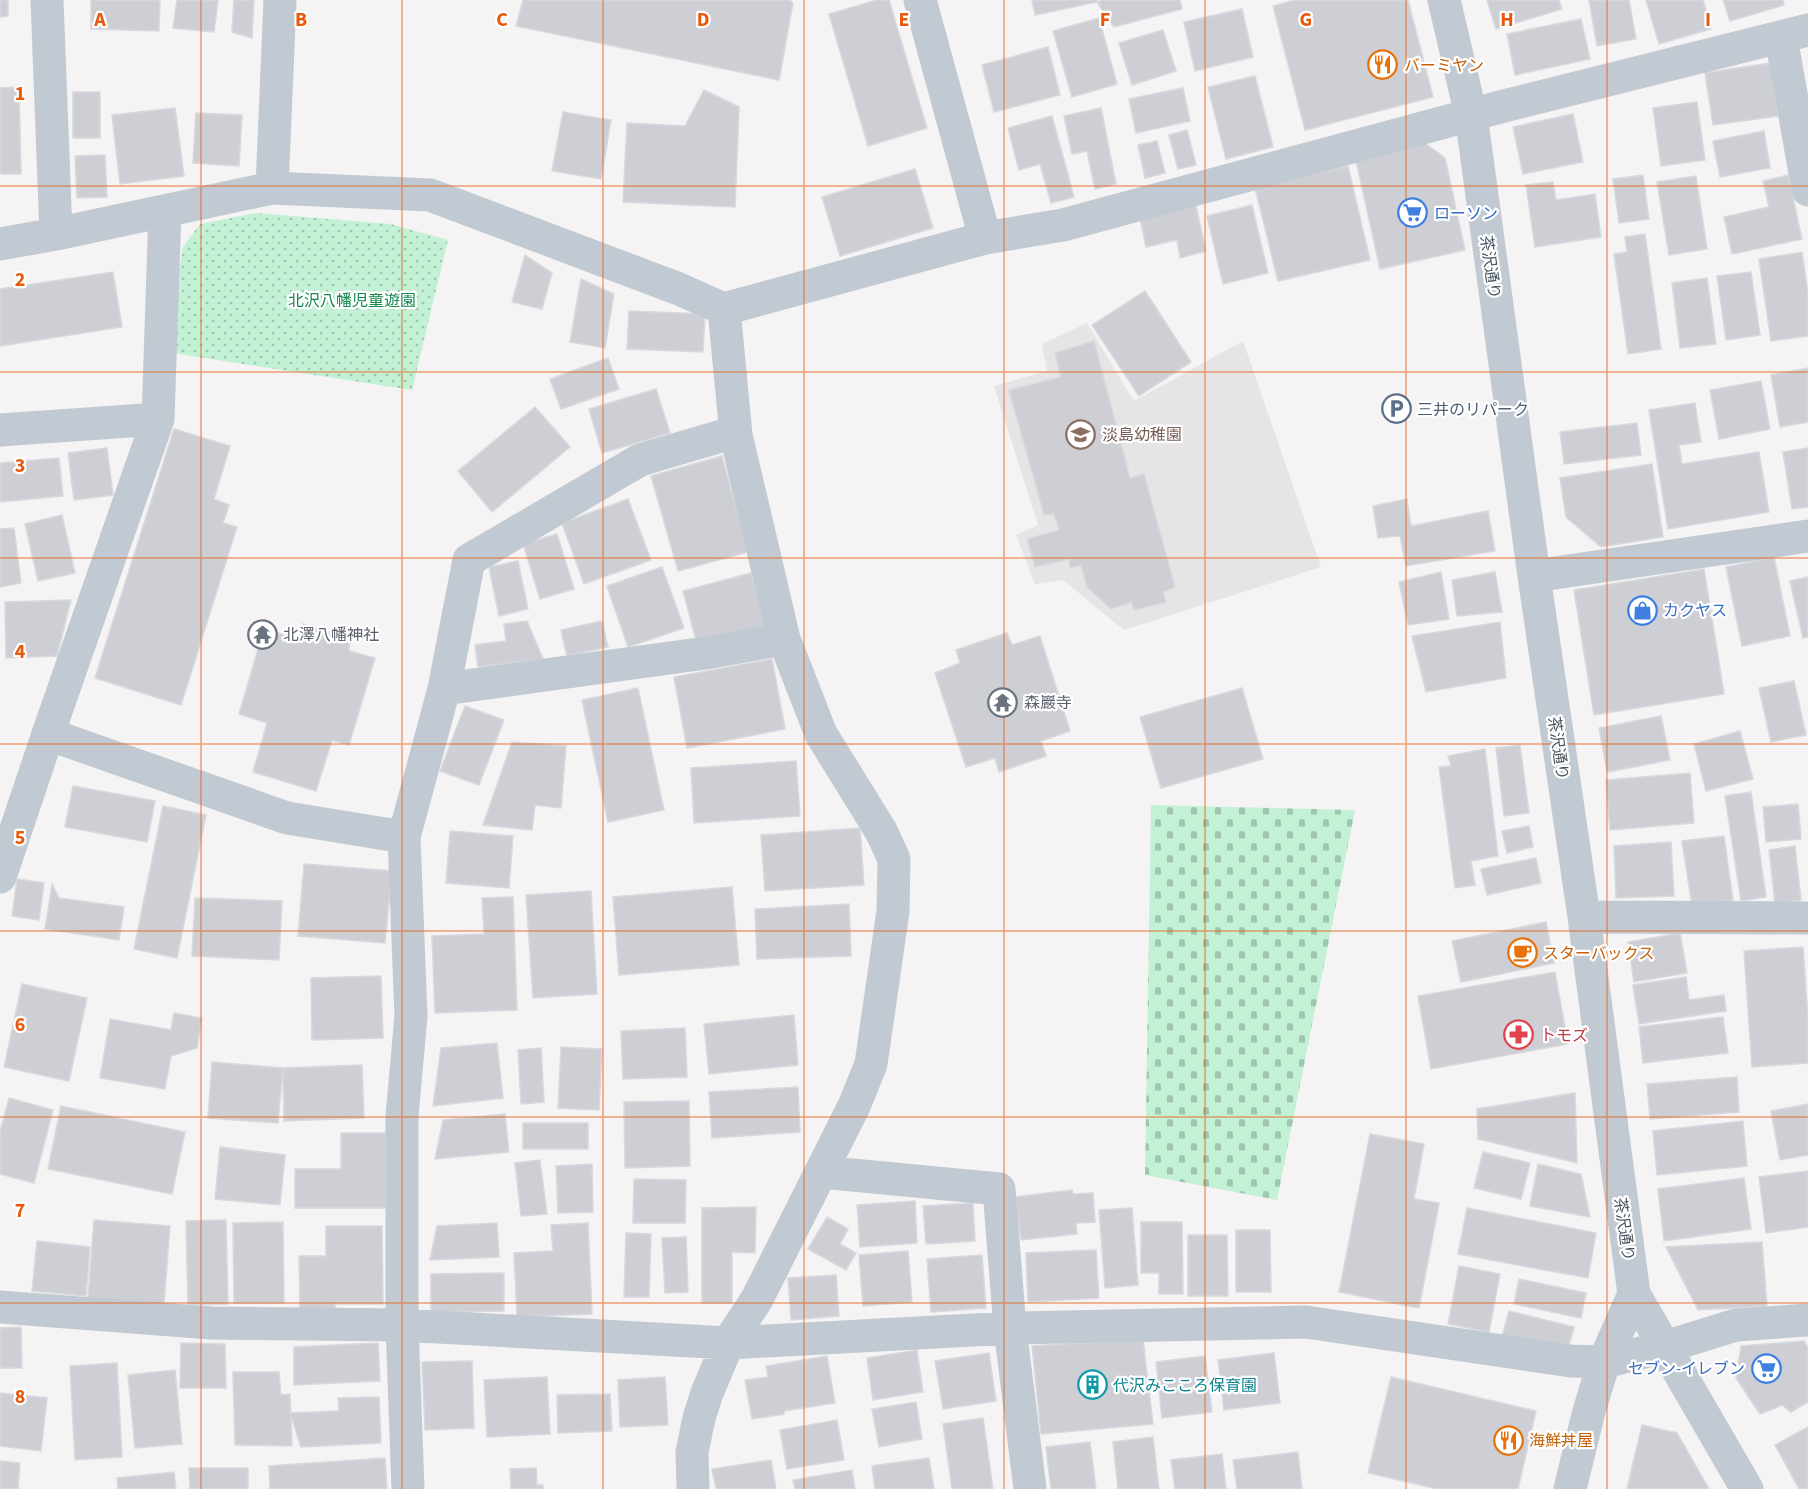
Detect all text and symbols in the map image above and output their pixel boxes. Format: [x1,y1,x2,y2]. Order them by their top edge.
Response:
text: A [93,6,106,34]
text: B [295,6,307,34]
text: C [496,6,508,34]
text: D [697,6,709,34]
text: E [899,6,909,34]
text: F [1100,6,1110,34]
text: G [1300,6,1312,34]
text: H [1500,6,1514,34]
text: I [1705,6,1711,34]
restaurant icon: バーミヤン [1367,49,1399,81]
place label: バーミヤン [1404,55,1484,77]
text: 1 [15,80,25,108]
supermarket icon: ローソン [1397,197,1429,229]
place label: ローソン [1434,203,1498,225]
street label: 茶沢通り [1475,234,1505,300]
text: 2 [15,266,25,294]
park label: 北沢八幡児童遊園 [288,290,416,312]
parking icon: 三井のリパーク [1380,393,1412,425]
place label: 三井のリパーク [1417,399,1529,421]
school or university icon: 淡島幼稚園 [1065,418,1097,450]
place label: 淡島幼稚園 [1102,424,1182,446]
text: 3 [15,452,25,480]
shop icon: カクヤス [1626,594,1658,626]
place label: カクヤス [1663,600,1727,622]
temple icon: 北澤八幡神社 [246,618,278,650]
place label: 北澤八幡神社 [283,624,379,646]
text: 4 [15,638,26,666]
temple icon: 森巖寺 [987,686,1019,718]
place label: 森巖寺 [1024,692,1072,714]
street label: 茶沢通り [1543,715,1573,781]
text: 5 [15,824,25,852]
cafe icon: スターバックス [1506,937,1538,969]
place label: スターバックス [1543,943,1654,965]
text: 6 [15,1011,25,1039]
pharmacy icon: トモズ [1503,1019,1535,1051]
place label: トモズ [1540,1025,1588,1047]
street label: 茶沢通り [1609,1196,1639,1262]
text: 7 [15,1197,25,1225]
supermarket icon: セブン-イレブン [1750,1352,1782,1384]
place label: セブン-イレブン [1628,1358,1745,1380]
building icon: 代沢みこころ保育園 [1076,1369,1108,1401]
place label: 代沢みこころ保育園 [1113,1375,1257,1397]
text: 8 [15,1383,25,1411]
restaurant icon: 海鮮丼屋 [1492,1424,1524,1456]
place label: 海鮮丼屋 [1529,1430,1593,1452]

